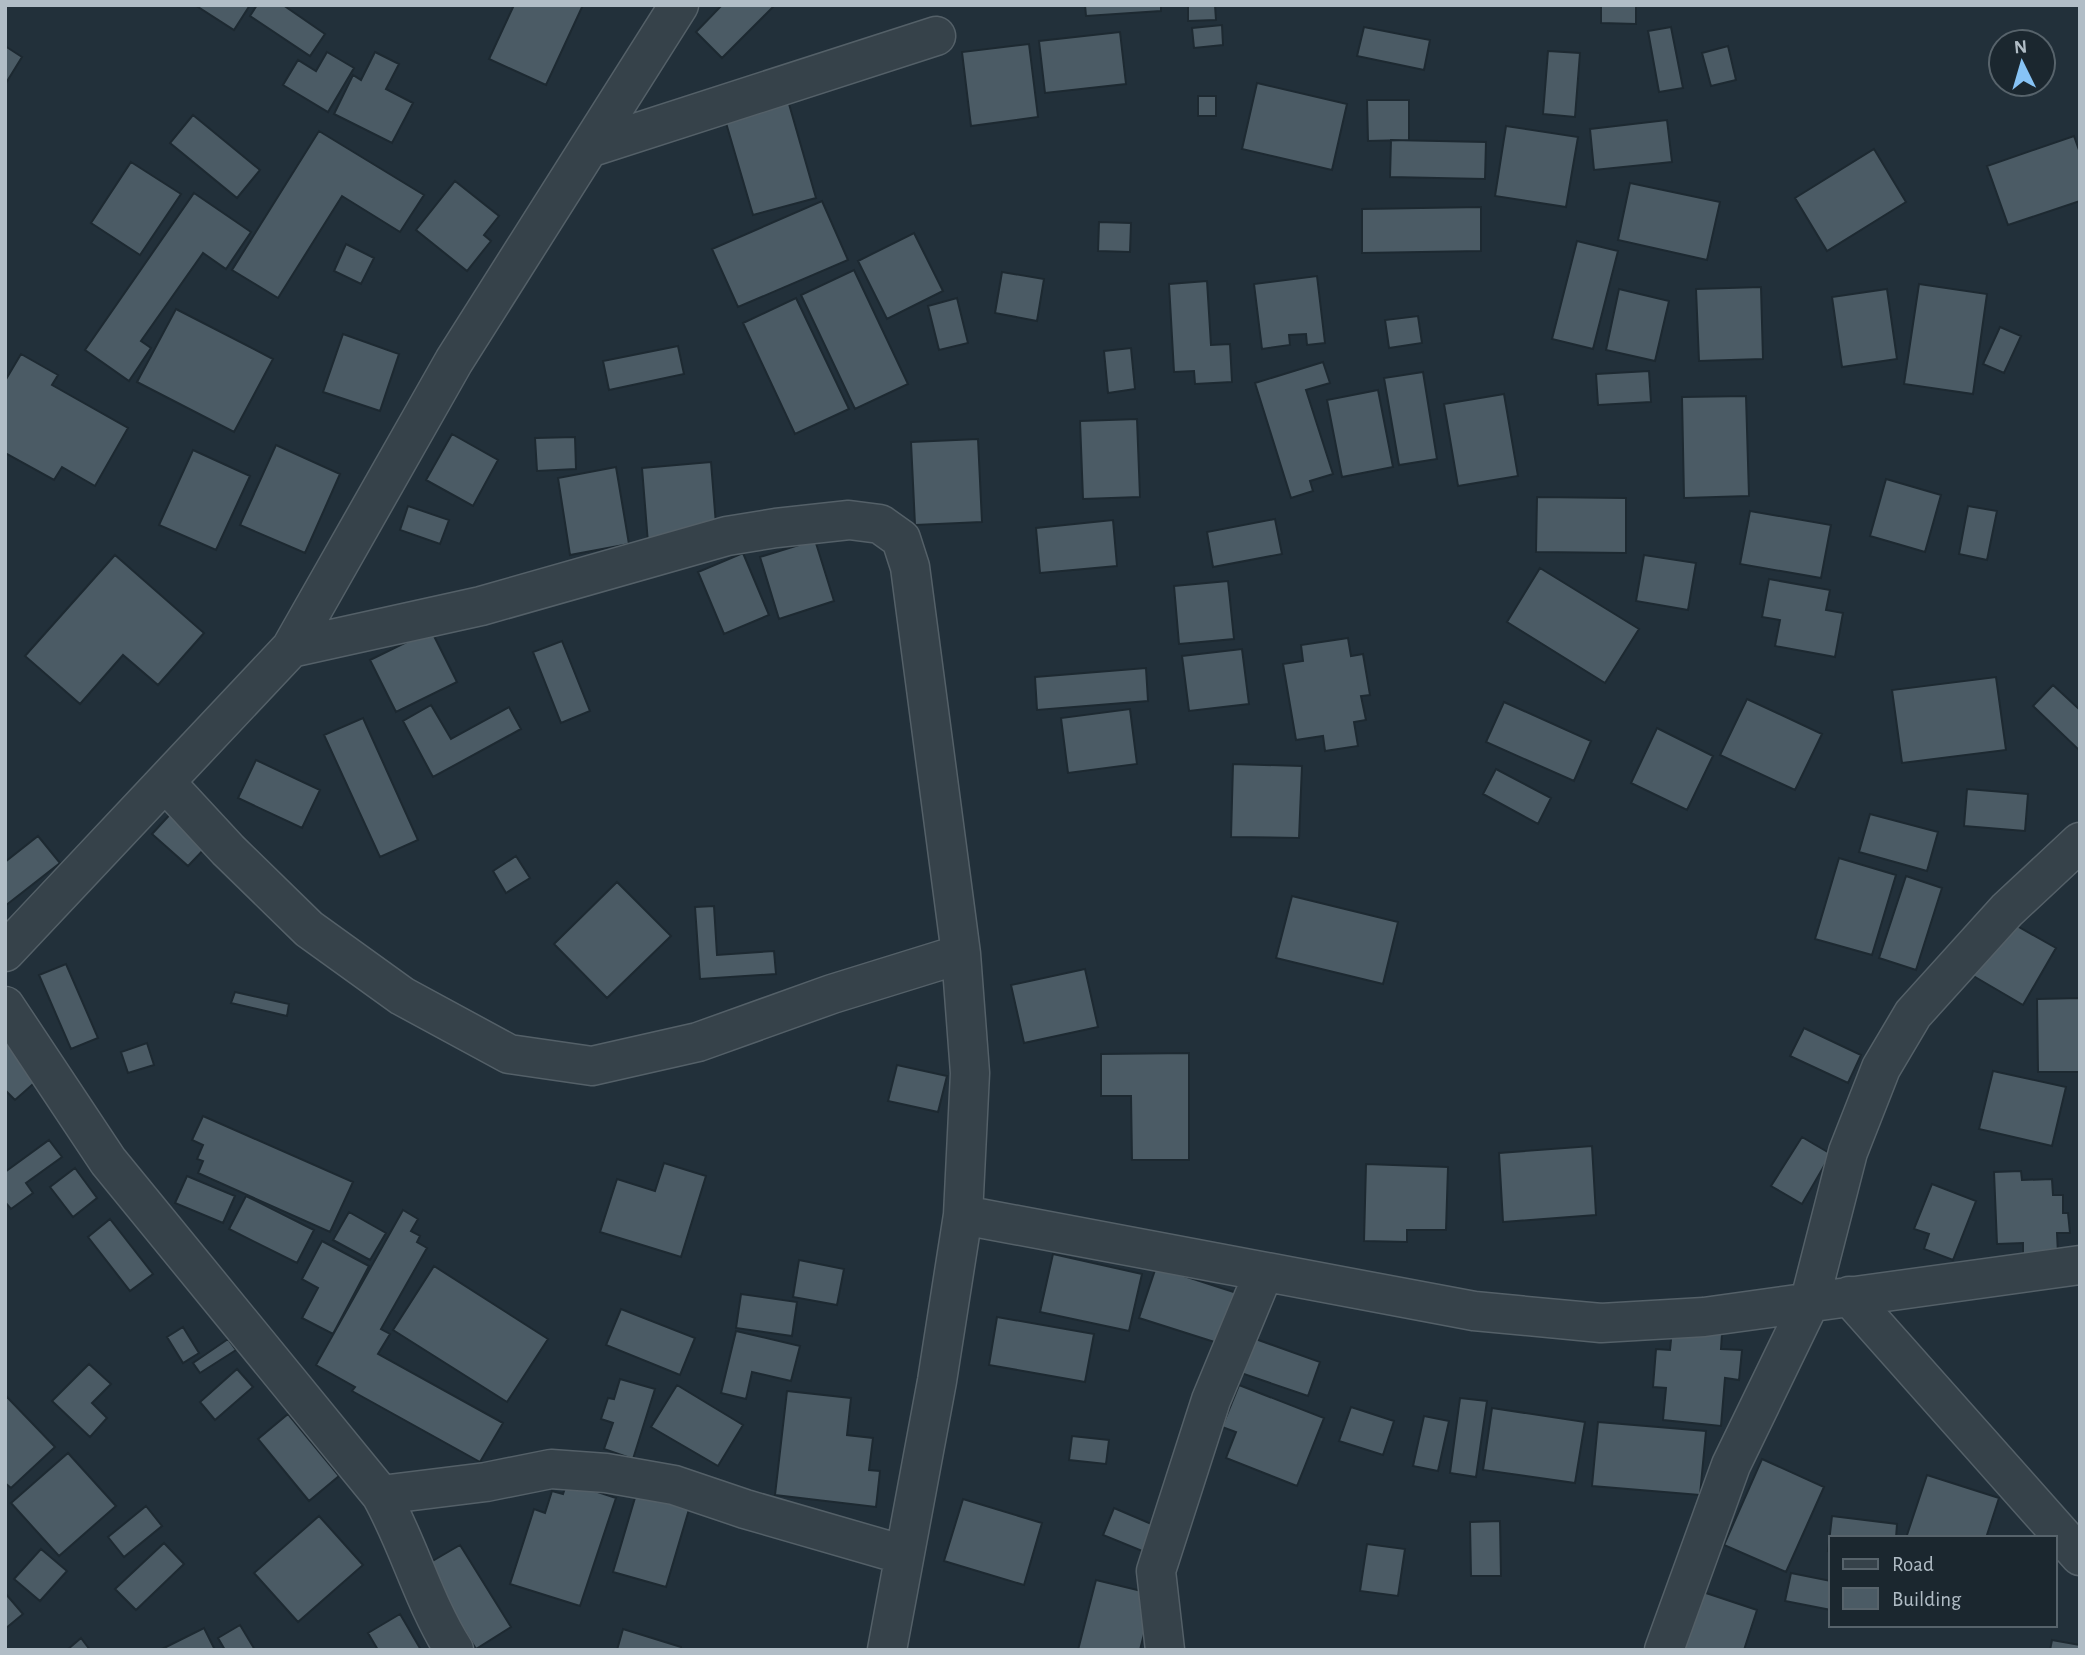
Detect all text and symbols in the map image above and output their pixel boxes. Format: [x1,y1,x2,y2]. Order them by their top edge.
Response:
north arrow [1987,28,2057,98]
text: N [2013,38,2028,58]
legend [1829,1536,2057,1627]
text: Road [1892,1554,1934,1575]
text: Building [1892,1589,1962,1610]

